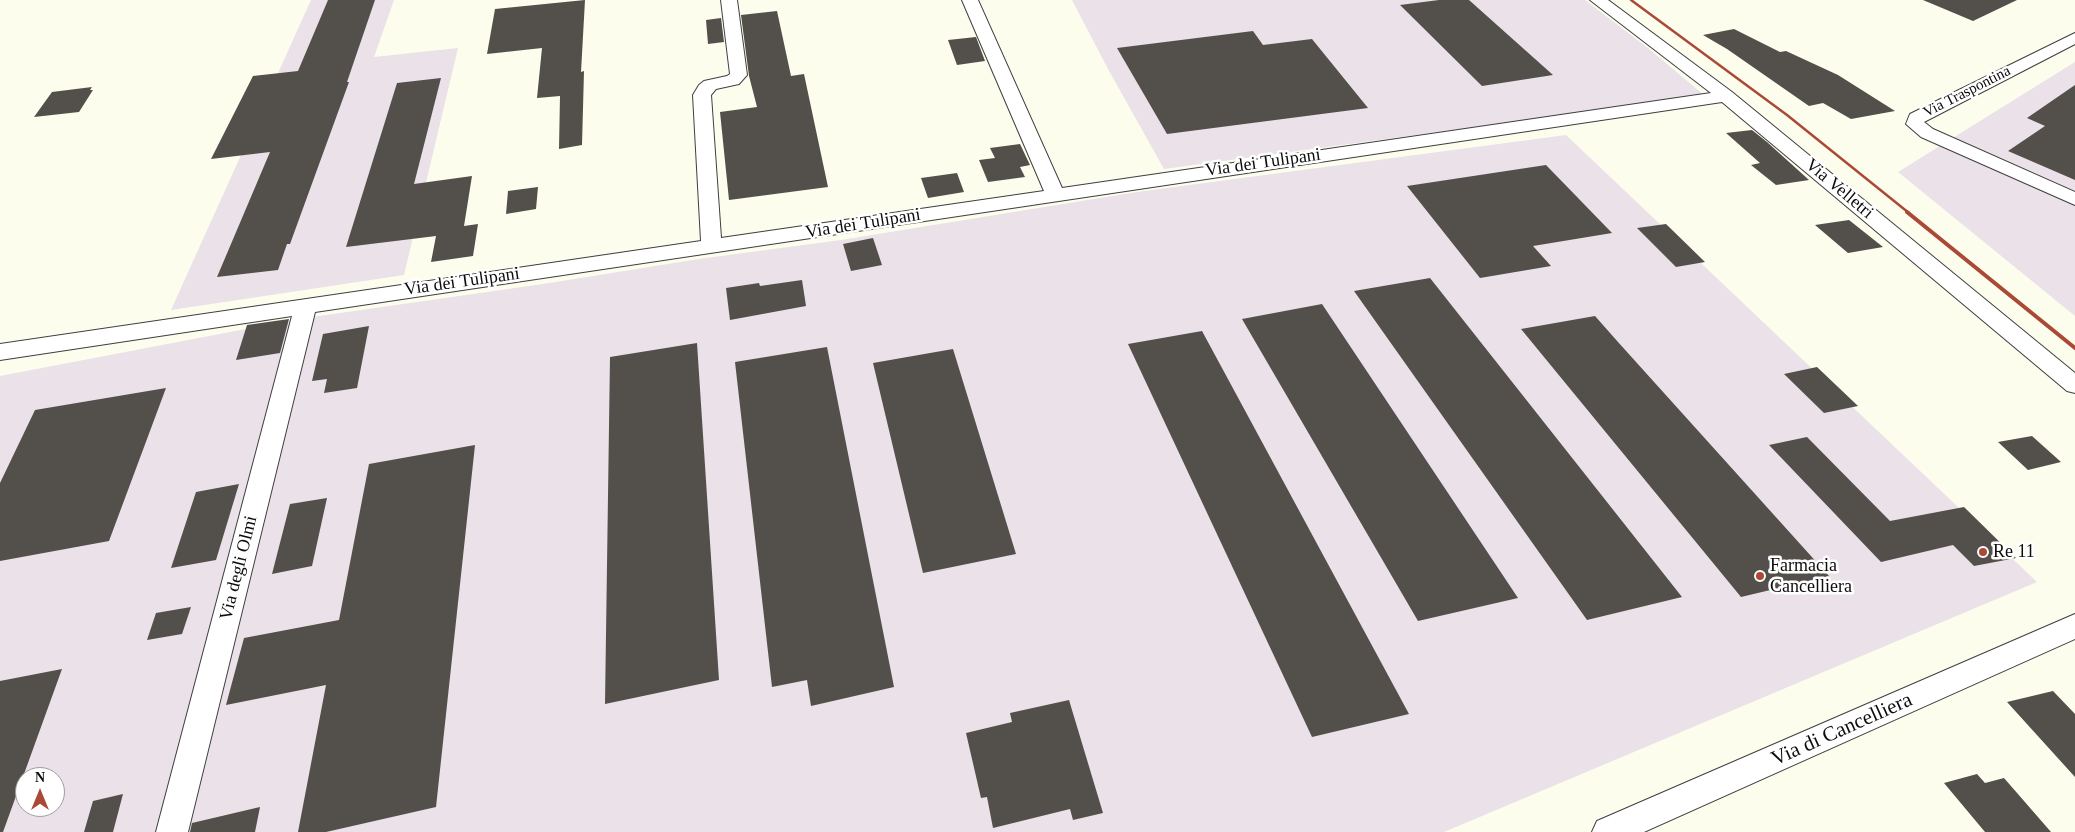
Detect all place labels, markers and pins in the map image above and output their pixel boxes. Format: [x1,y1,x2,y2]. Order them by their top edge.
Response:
place label: Re 11 [1993,541,2035,563]
marker: Re 11 [1977,546,1989,558]
place label: Farmacia Cancelliera [1770,555,1852,598]
marker: Farmacia Cancelliera [1754,570,1766,582]

